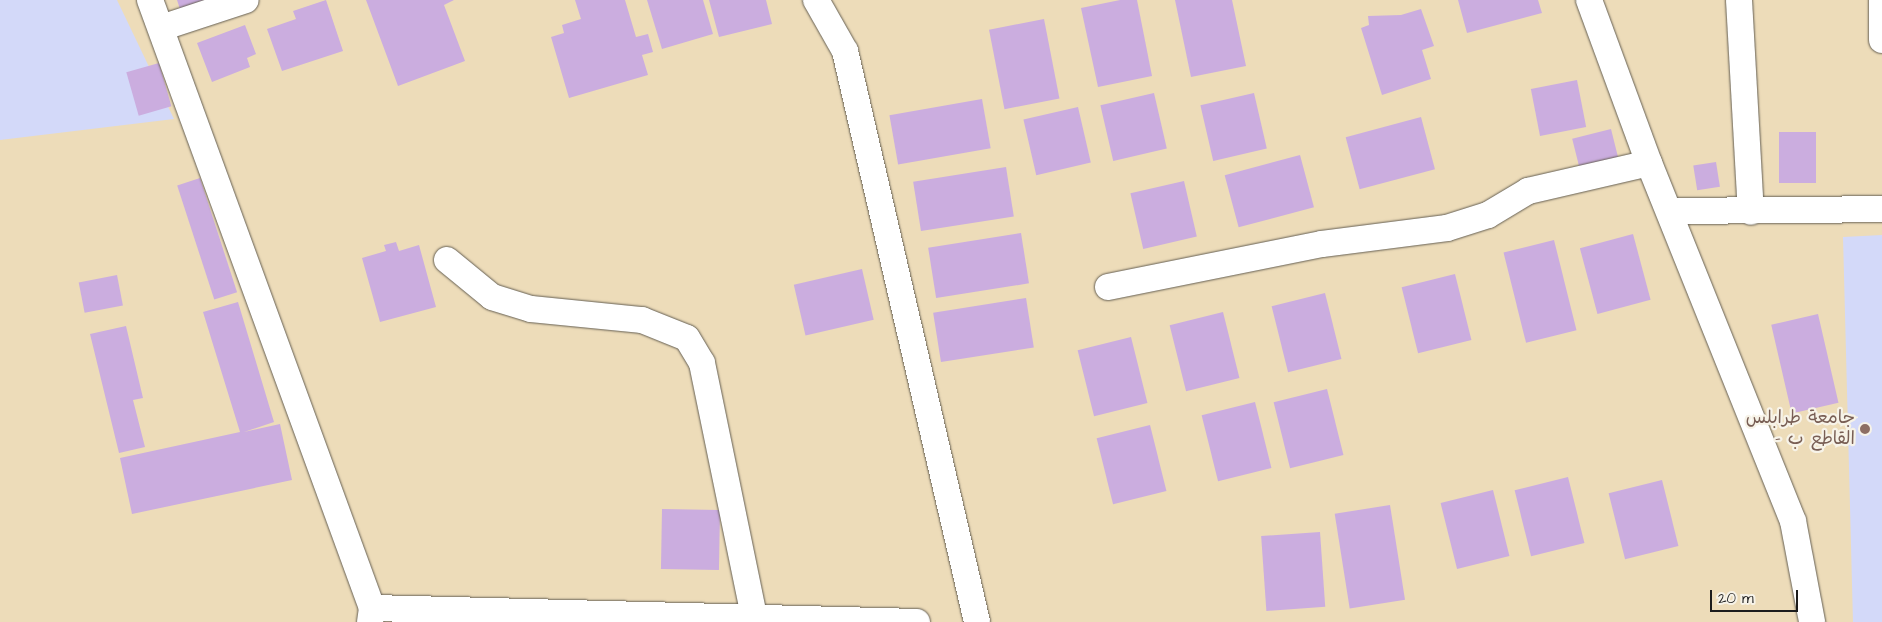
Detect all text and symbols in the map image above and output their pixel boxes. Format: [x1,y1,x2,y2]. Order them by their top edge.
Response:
place label: جامعة طرابلس - القاطع ب [1746,408,1855,450]
marker: جامعة طرابلس - القاطع ب [1859,423,1871,435]
scale bar [1712,580,1800,612]
text: 20 m [1718,588,1754,609]

